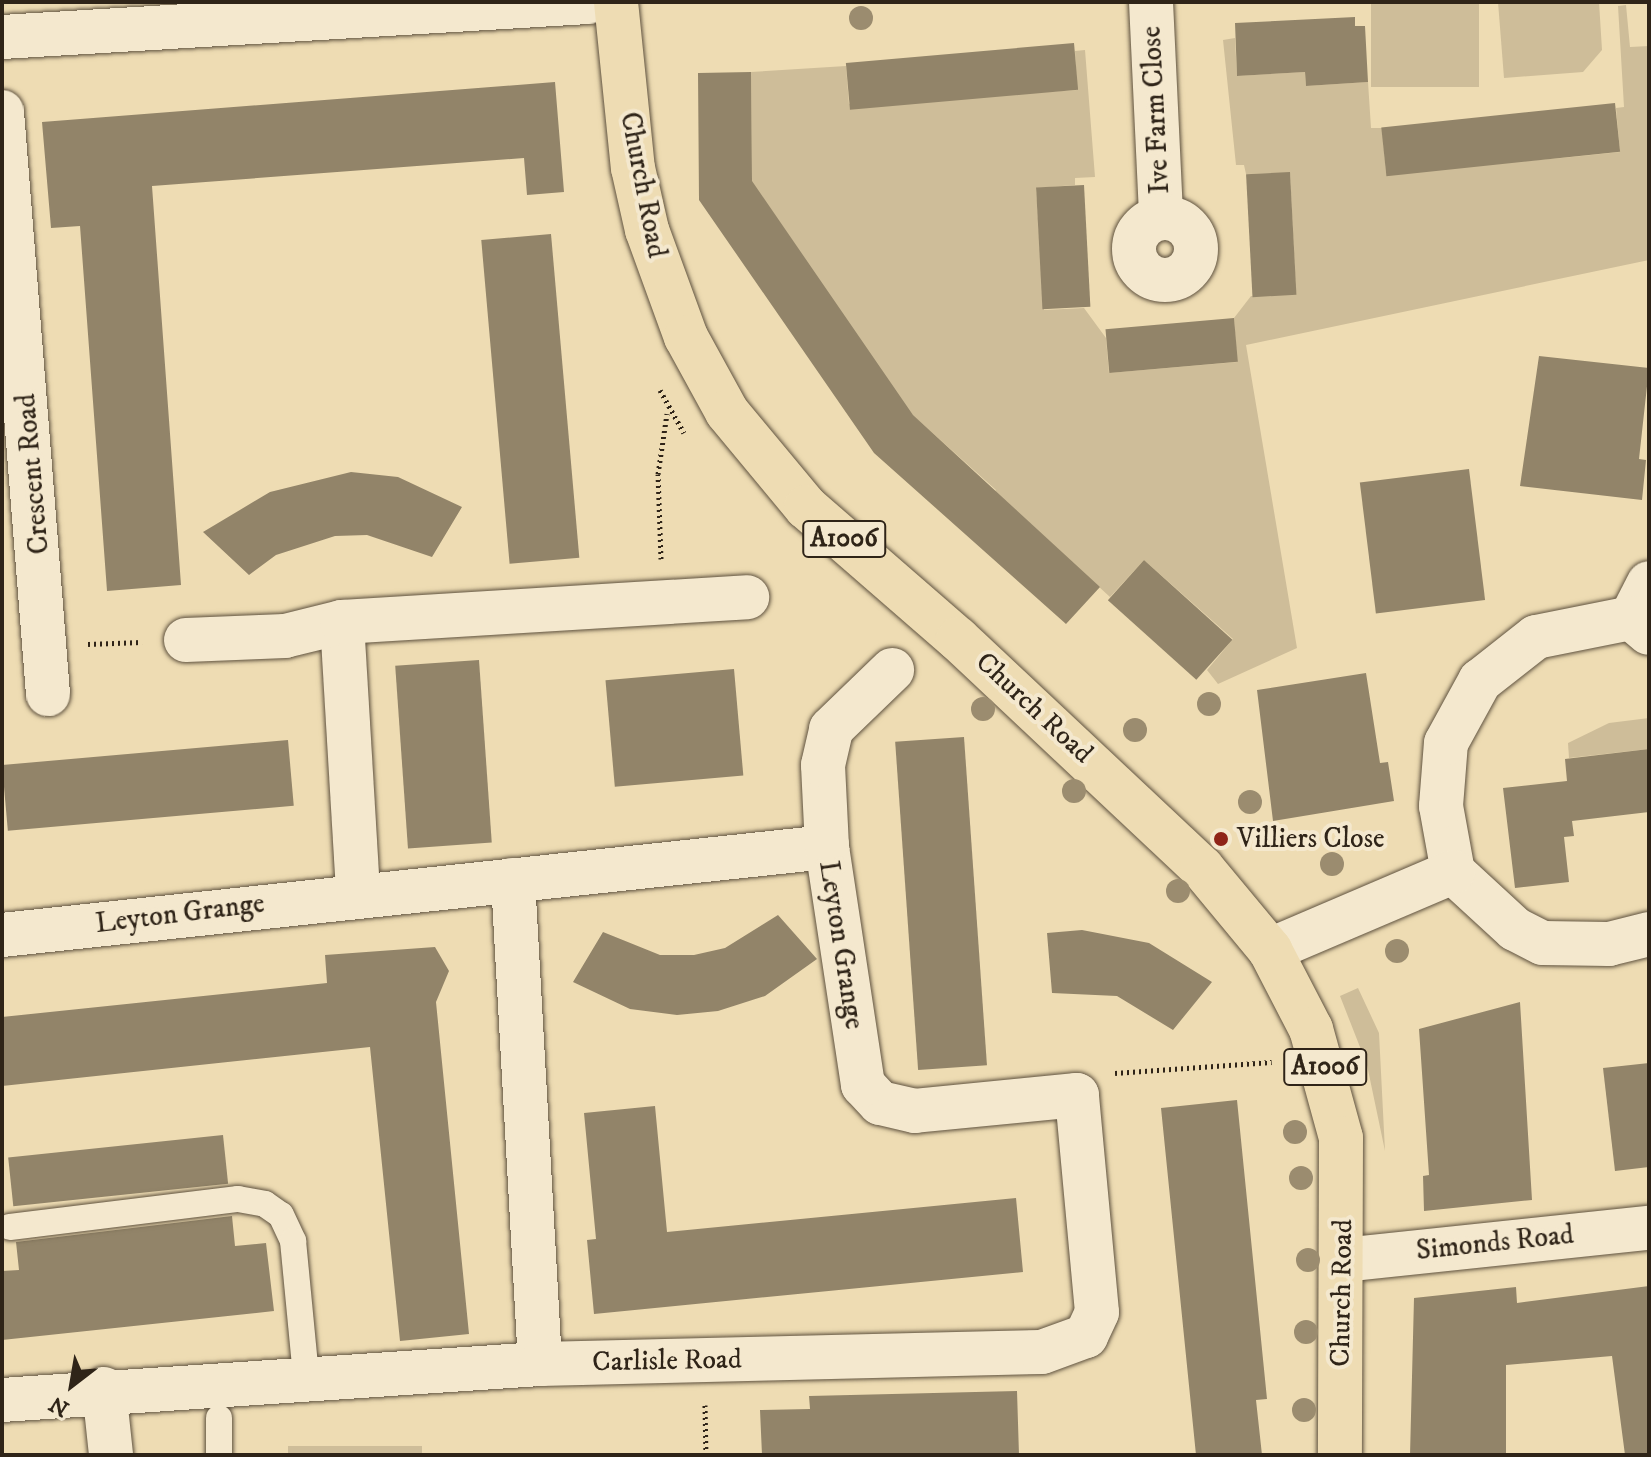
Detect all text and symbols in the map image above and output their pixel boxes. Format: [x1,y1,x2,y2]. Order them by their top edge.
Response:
street label: Ive Farm Close [1135,25,1177,195]
street label: Church Road [612,109,674,261]
street label: Crescent Road [9,392,57,556]
road number: A1006 [802,517,886,561]
street label: Church Road [969,645,1099,771]
place label: Villiers Close [1237,822,1385,856]
marker: Villiers Close [1212,830,1230,848]
street label: Leyton Grange [811,858,871,1032]
street label: Leyton Grange [94,887,266,941]
road number: A1006 [1283,1045,1367,1089]
street label: Simonds Road [1415,1218,1575,1268]
street label: Church Road [1324,1219,1360,1367]
street label: Carlisle Road [592,1343,742,1379]
north arrow [32,1345,112,1425]
text: N [45,1390,74,1422]

